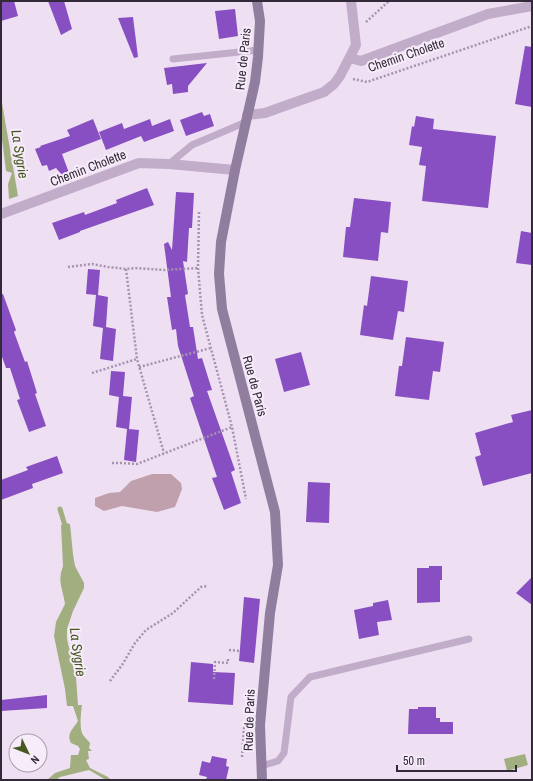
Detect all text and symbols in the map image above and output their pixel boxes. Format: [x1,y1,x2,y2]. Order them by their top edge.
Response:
street label: Rue de Paris [231,27,255,91]
street label: Chemin Cholette [365,34,447,76]
water label: La Sygrie [7,128,33,180]
street label: Chemin Cholette [48,146,128,190]
street label: Rue de Paris [239,354,271,418]
water label: La Sygrie [66,626,90,678]
street label: Rue de Paris [239,689,259,751]
north arrow [8,733,48,773]
scale bar [397,747,516,773]
text: N [28,753,43,767]
text: 50 m [403,753,425,769]

